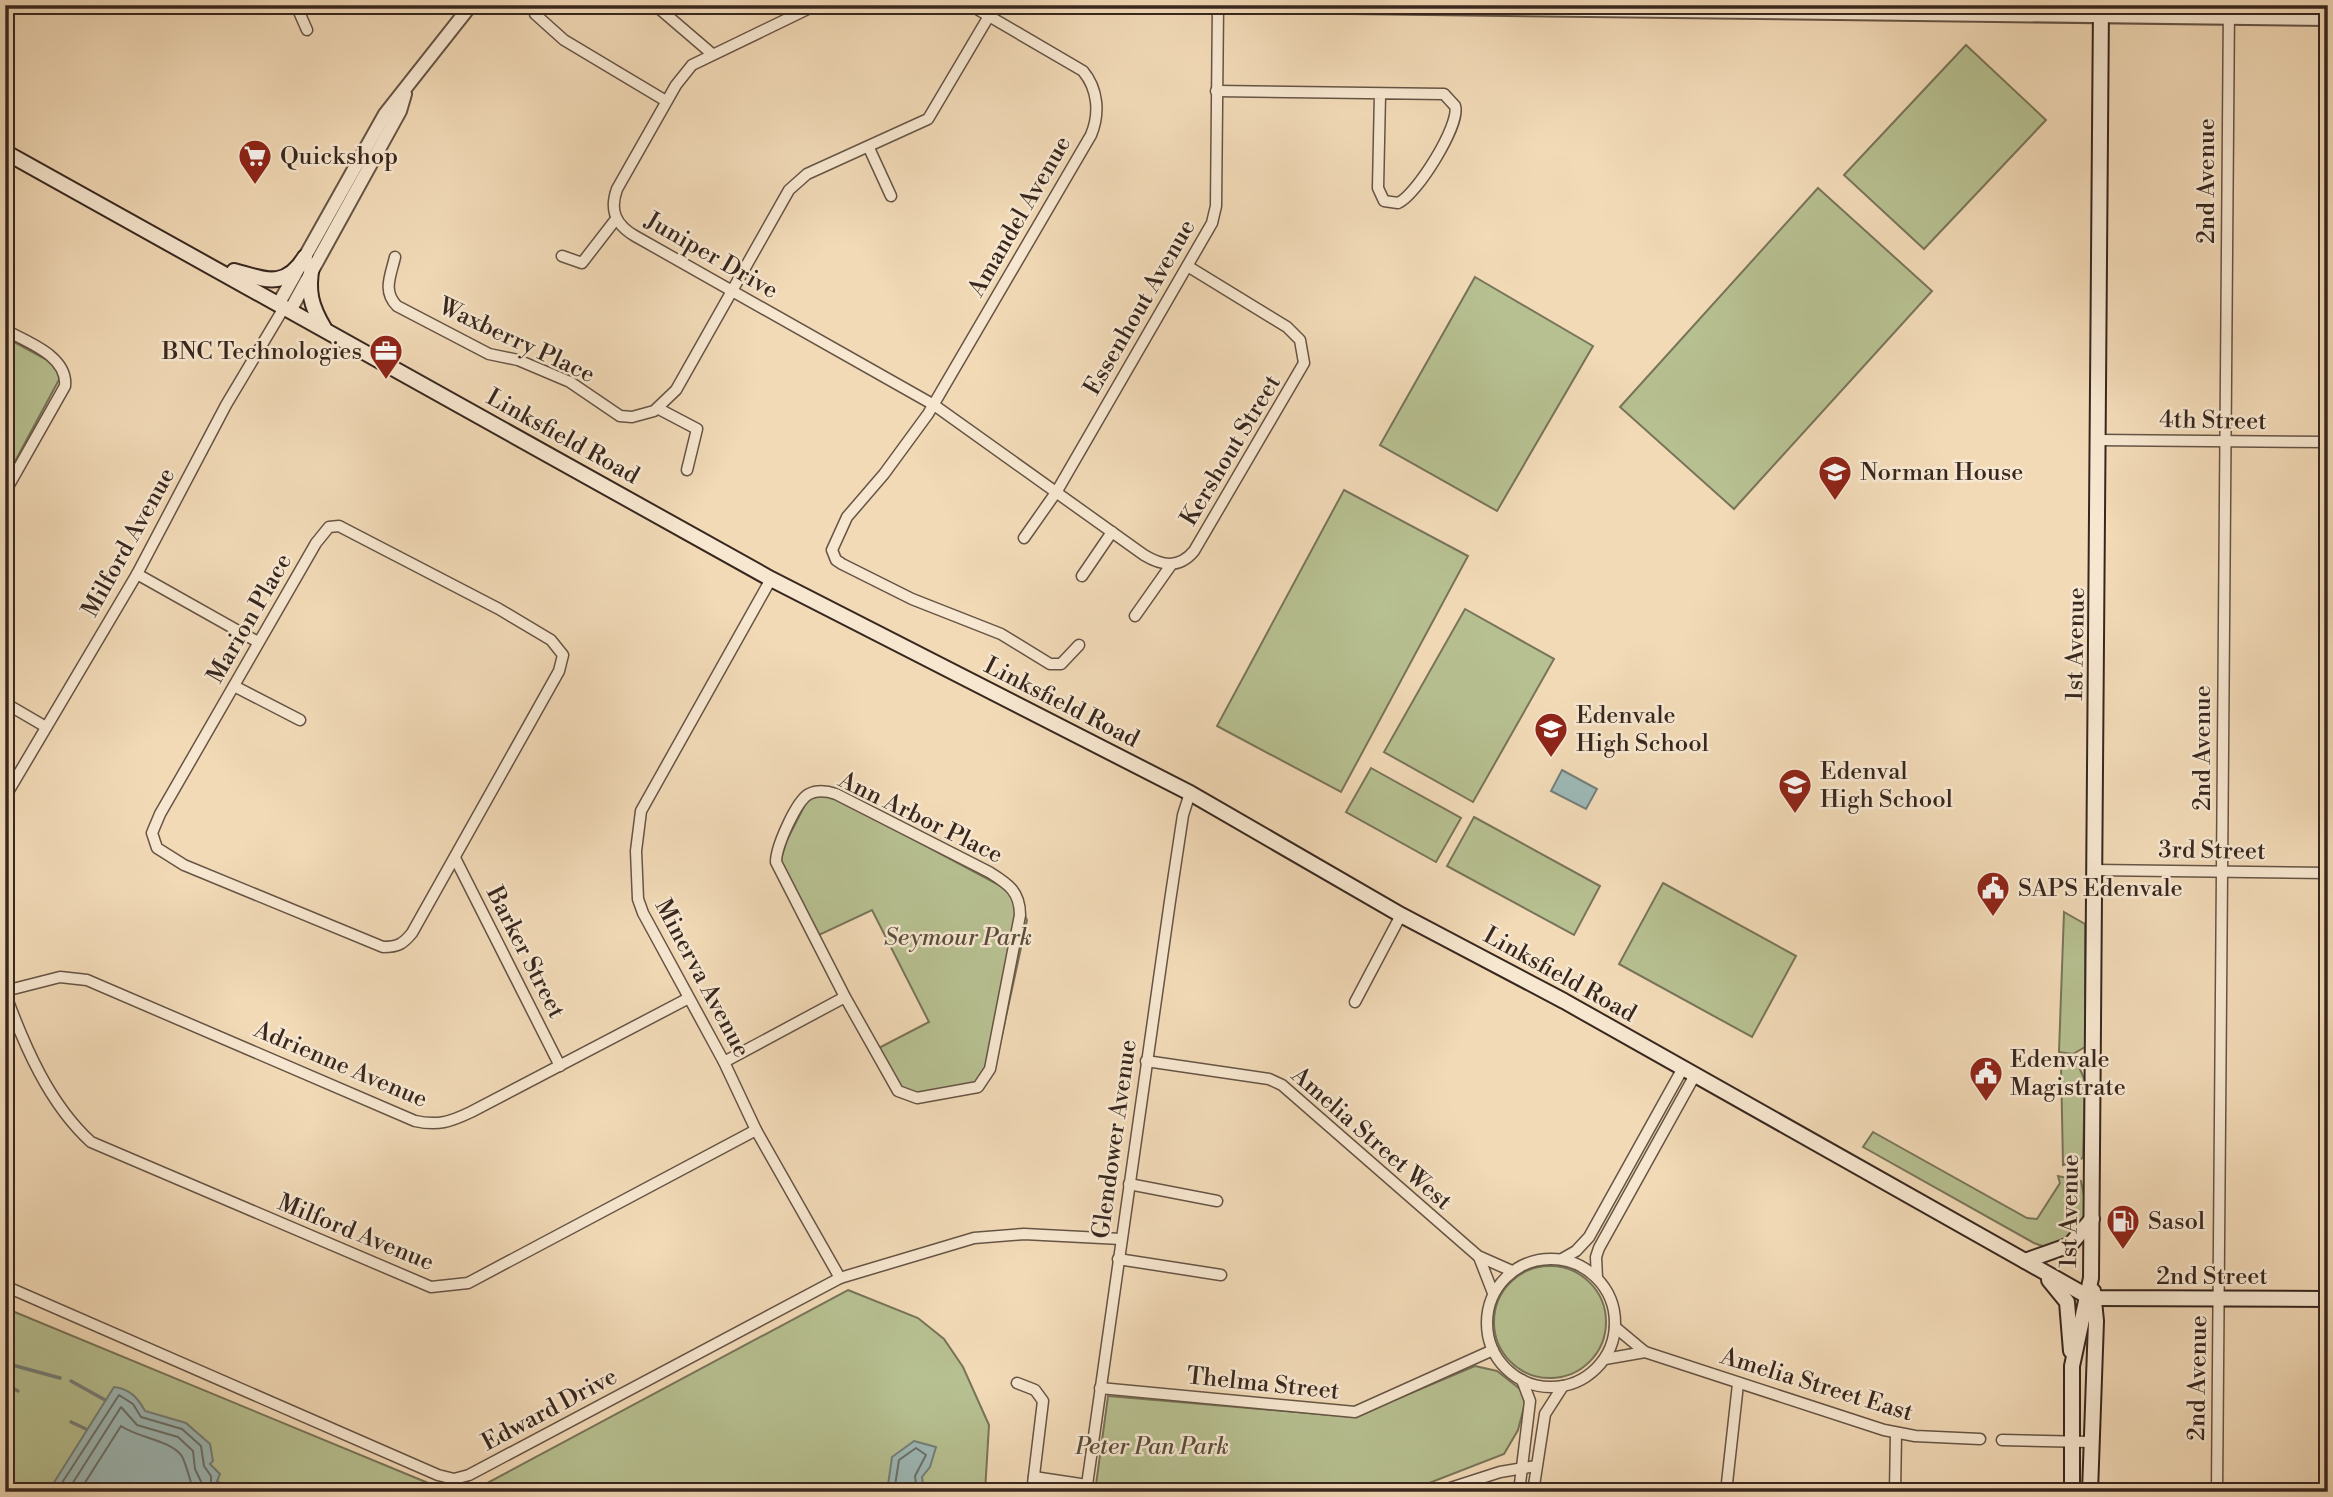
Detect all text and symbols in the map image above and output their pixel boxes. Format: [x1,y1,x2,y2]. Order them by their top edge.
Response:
street label: 2nd Avenue [2192,118,2222,244]
street label: Amandel Avenue [961,131,1078,303]
supermarket icon: Quickshop [236,137,274,186]
place label: Quickshop [280,142,398,172]
street label: Juniper Drive [639,205,783,306]
street label: Essenhout Avenue [1077,214,1202,401]
street label: Waxberry Place [433,291,599,390]
office icon: BNC Technologies [367,332,405,381]
place label: BNC Technologies [161,337,362,367]
street label: Kershout Street [1174,369,1288,531]
street label: Linksfield Road [481,382,645,491]
street label: 4th Street [2159,405,2267,437]
school or university icon: Norman House [1816,453,1854,502]
place label: Norman House [1860,458,2023,488]
street label: Milford Avenue [76,463,182,622]
street label: Marion Place [201,548,299,689]
street label: 1st Avenue [2060,587,2092,701]
street label: Linksfield Road [979,651,1145,755]
street label: 2nd Avenue [2188,685,2218,811]
place label: Edenvale High School [1576,701,1709,759]
school or university icon: Edenvale High School [1532,710,1570,759]
place label: Edenval High School [1820,757,1953,815]
street label: Ann Arbor Place [833,765,1008,871]
school or university icon: Edenval High School [1776,766,1814,815]
street label: 3rd Street [2158,835,2266,867]
public building icon: SAPS Edenvale [1974,869,2012,918]
place label: SAPS Edenvale [2018,874,2183,904]
street label: Barker Street [479,881,571,1024]
street label: Minerva Avenue [648,894,756,1063]
street label: Linksfield Road [1478,920,1642,1029]
park label: Seymour Park [884,923,1032,953]
street label: Adrienne Avenue [249,1015,432,1115]
street label: Glendower Avenue [1086,1038,1144,1241]
place label: Edenvale Magistrate [2010,1045,2126,1103]
public building icon: Edenvale Magistrate [1967,1054,2005,1103]
street label: Amelia Street West [1284,1060,1458,1217]
street label: 1st Avenue [2054,1154,2086,1268]
street label: Milford Avenue [273,1188,438,1278]
fuel station icon: Sasol [2104,1202,2142,1251]
place label: Sasol [2148,1207,2205,1237]
street label: 2nd Street [2156,1262,2268,1292]
street label: 2nd Avenue [2182,1315,2214,1441]
street label: Amelia Street East [1716,1341,1917,1429]
street label: Thelma Street [1185,1361,1341,1407]
street label: Edward Drive [477,1362,622,1458]
park label: Peter Pan Park [1074,1432,1229,1462]

